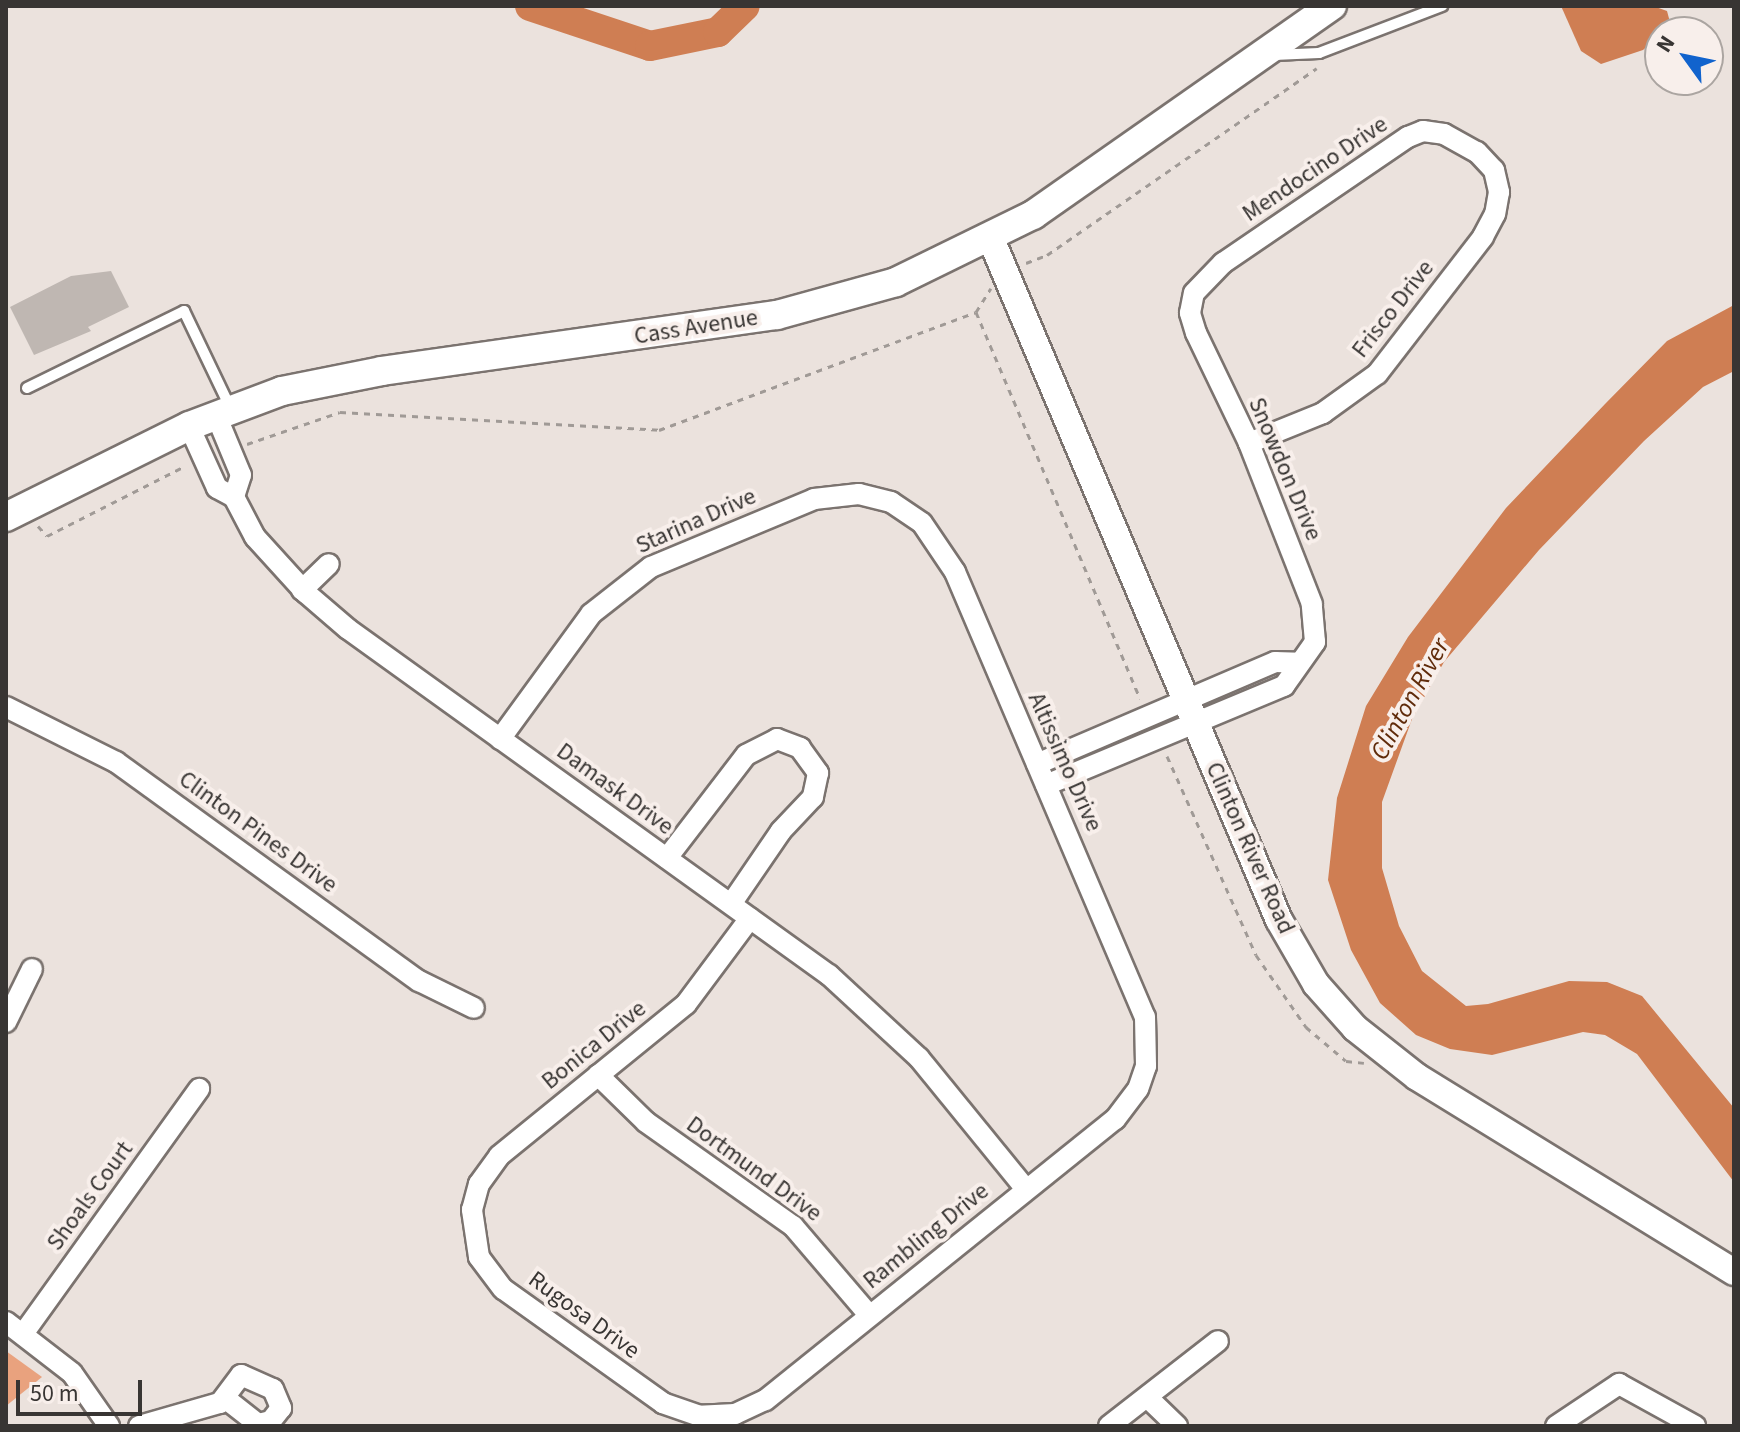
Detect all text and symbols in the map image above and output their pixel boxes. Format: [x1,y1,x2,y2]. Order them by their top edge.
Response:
north arrow [1644,16,1724,96]
text: N [1648,29,1683,59]
street label: Mendocino Drive [1237,110,1393,228]
street label: Frisco Drive [1346,254,1440,364]
street label: Cass Avenue [632,303,760,351]
street label: Snowdon Drive [1242,393,1328,545]
street label: Starina Drive [632,482,760,560]
water label: Clinton River [1364,633,1456,765]
street label: Altissimo Drive [1022,688,1108,836]
street label: Damask Drive [551,737,679,841]
street label: Clinton River Road [1199,758,1301,938]
street label: Clinton Pines Drive [173,765,343,899]
street label: Bonica Drive [536,994,652,1096]
street label: Dortmund Drive [681,1110,827,1228]
street label: Shoals Court [41,1136,139,1256]
street label: Rambling Drive [858,1177,994,1295]
street label: Rugosa Drive [523,1265,645,1365]
scale bar [20,1364,146,1414]
text: 50 m [30,1376,79,1411]

